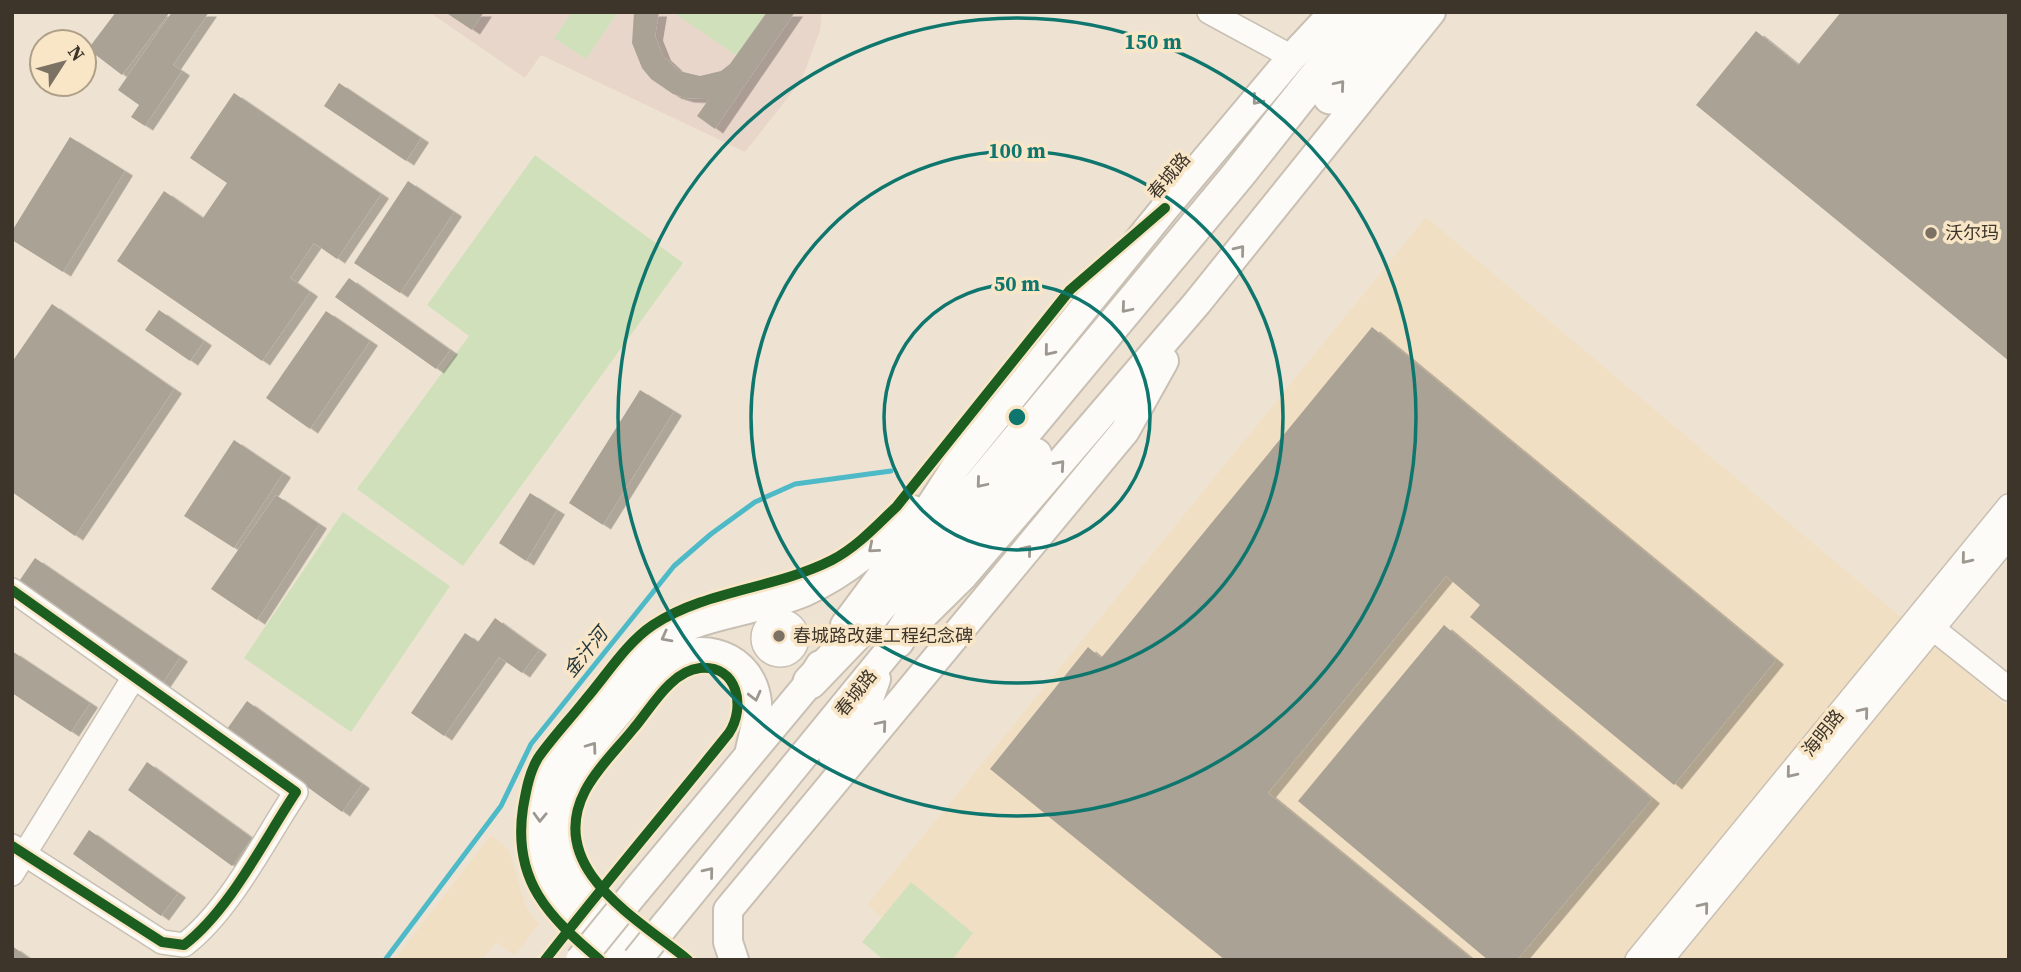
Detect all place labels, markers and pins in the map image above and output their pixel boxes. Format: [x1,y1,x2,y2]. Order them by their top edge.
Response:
place label: 沃尔玛 [1945,220,1999,245]
marker: 沃尔玛 [1923,225,1939,241]
centre of rings [1005,405,1029,429]
place label: 春城路改建工程纪念碑 [793,623,973,648]
marker: 春城路改建工程纪念碑 [771,628,787,644]

